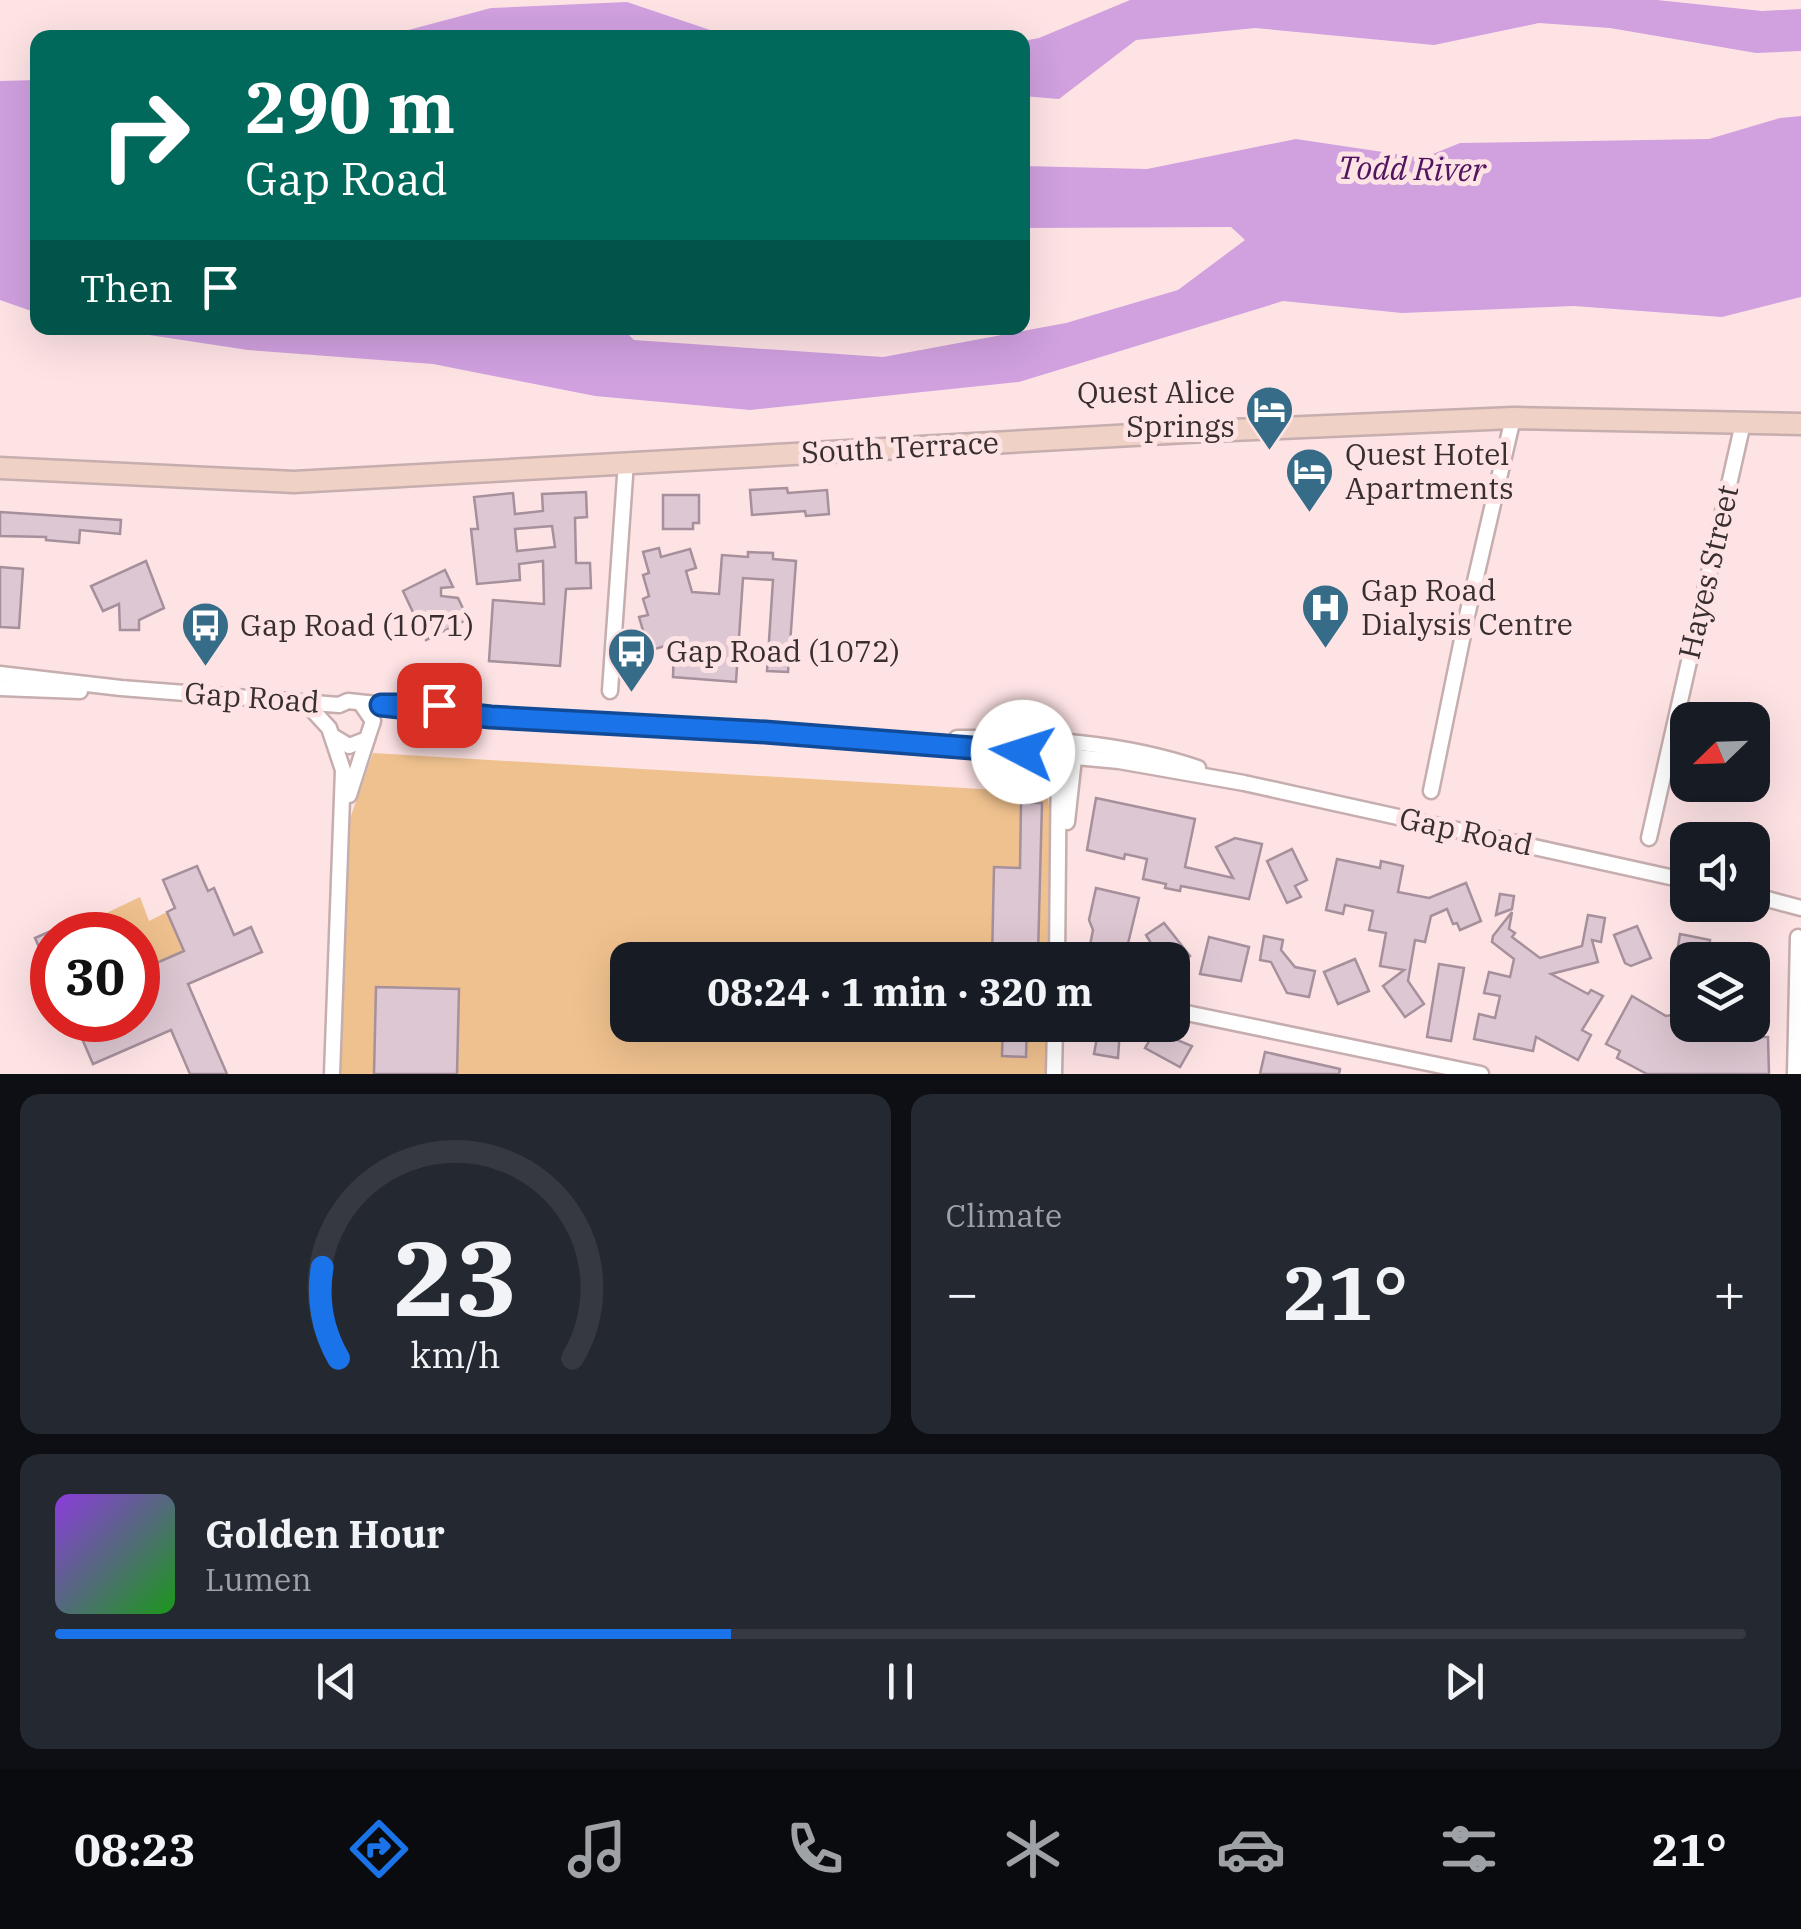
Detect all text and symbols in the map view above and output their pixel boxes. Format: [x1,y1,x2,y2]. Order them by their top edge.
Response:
text: 290 m [245,61,455,152]
icon: right [80,70,210,200]
water label: Todd River [1338,146,1487,190]
text: Gap Road [245,149,448,207]
icon: arrive [193,260,248,315]
text: Then [80,263,173,312]
place label: Quest Alice Springs [1077,372,1235,445]
hotel icon: Quest Alice Springs [1244,384,1296,452]
street label: South Terrace [800,422,1000,471]
place label: Quest Hotel Apartments [1345,434,1514,507]
hotel icon: Quest Hotel Apartments [1284,446,1336,514]
street label: Hayes Street [1669,481,1746,662]
place label: Gap Road Dialysis Centre [1361,570,1573,643]
hospital icon: Gap Road Dialysis Centre [1300,582,1352,650]
bus stop icon: Gap Road (1071) [179,600,231,668]
place label: Gap Road (1071) [240,605,474,644]
bus stop icon: Gap Road (1072) [605,626,657,694]
place label: Gap Road (1072) [666,631,900,670]
pin [397,663,482,748]
street label: Gap Road [183,672,321,721]
icon: arrive [412,678,467,733]
position arrow [971,700,1075,804]
north arrow [1670,702,1770,802]
map controls [1670,702,1770,1042]
street label: Gap Road [1396,797,1536,864]
button: sound [1670,822,1770,922]
speed limit sign: 30 [30,912,160,1042]
button: layers [1670,942,1770,1042]
text: 08:24 · 1 min · 320 m [707,967,1093,1016]
text: Climate [946,1194,1062,1236]
text: 23 [393,1209,518,1345]
text: 21° [1283,1243,1408,1341]
text: − [946,1257,979,1328]
text: + [1713,1257,1746,1328]
text: km/h [410,1331,500,1378]
text: Golden Hour [205,1509,445,1558]
text: Lumen [205,1558,312,1600]
icon: previous [309,1654,364,1709]
icon: pause [873,1654,928,1709]
icon: next [1437,1654,1492,1709]
icon: directions [344,1814,414,1884]
icon: music [562,1814,632,1884]
icon: phone [780,1814,850,1884]
icon: climate [998,1814,1068,1884]
icon: car [1216,1814,1286,1884]
icon: filters [1434,1814,1504,1884]
text: 08:23 [74,1820,196,1878]
text: 21° [1652,1820,1727,1878]

